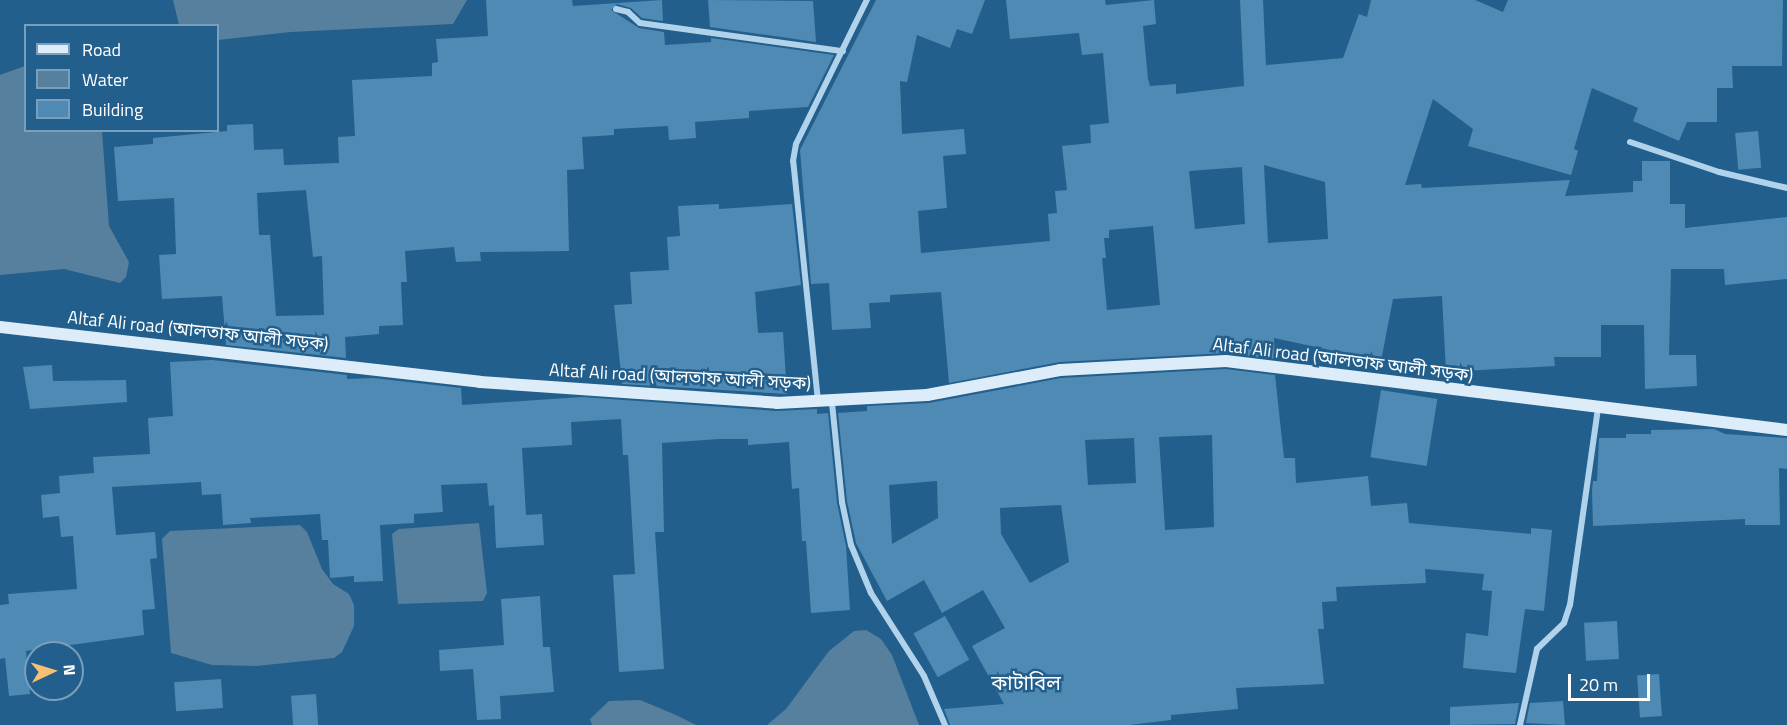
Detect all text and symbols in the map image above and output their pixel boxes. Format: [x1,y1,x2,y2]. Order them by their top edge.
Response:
legend [24,24,219,132]
text: Road [82,36,121,63]
text: Water [82,66,128,93]
text: Building [82,96,143,123]
street label: Altaf Ali road (আলতাফ আলী সড়ক) [66,307,330,355]
street label: Altaf Ali road (আলতাফ আলী সড়ক) [1212,333,1474,387]
street label: Altaf Ali road (আলতাফ আলী সড়ক) [548,359,812,395]
north arrow [24,641,84,701]
scale bar [1571,662,1654,700]
text: N [58,664,82,676]
district label: কাটাবিল [991,670,1061,694]
text: 20 m [1579,671,1618,698]

